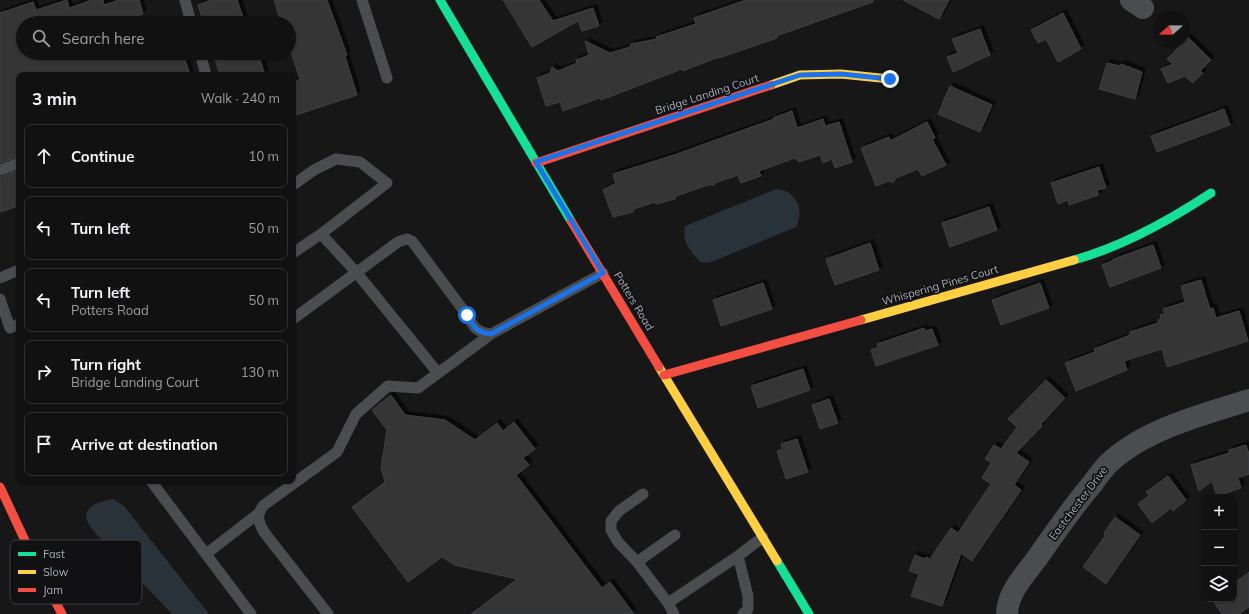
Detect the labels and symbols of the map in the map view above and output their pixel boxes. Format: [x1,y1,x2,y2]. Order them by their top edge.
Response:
north arrow [1153,12,1189,48]
route end [881,70,899,88]
street label: Bridge Landing Court [653,71,761,117]
street label: Whispering Pines Court [880,262,1000,308]
street label: Potters Road [611,269,657,333]
route start [458,306,476,324]
street label: Eastchester Drive [1046,463,1110,543]
legend [10,540,142,604]
text: Fast [43,547,65,561]
text: Slow [43,565,69,579]
text: Jam [43,583,63,597]

